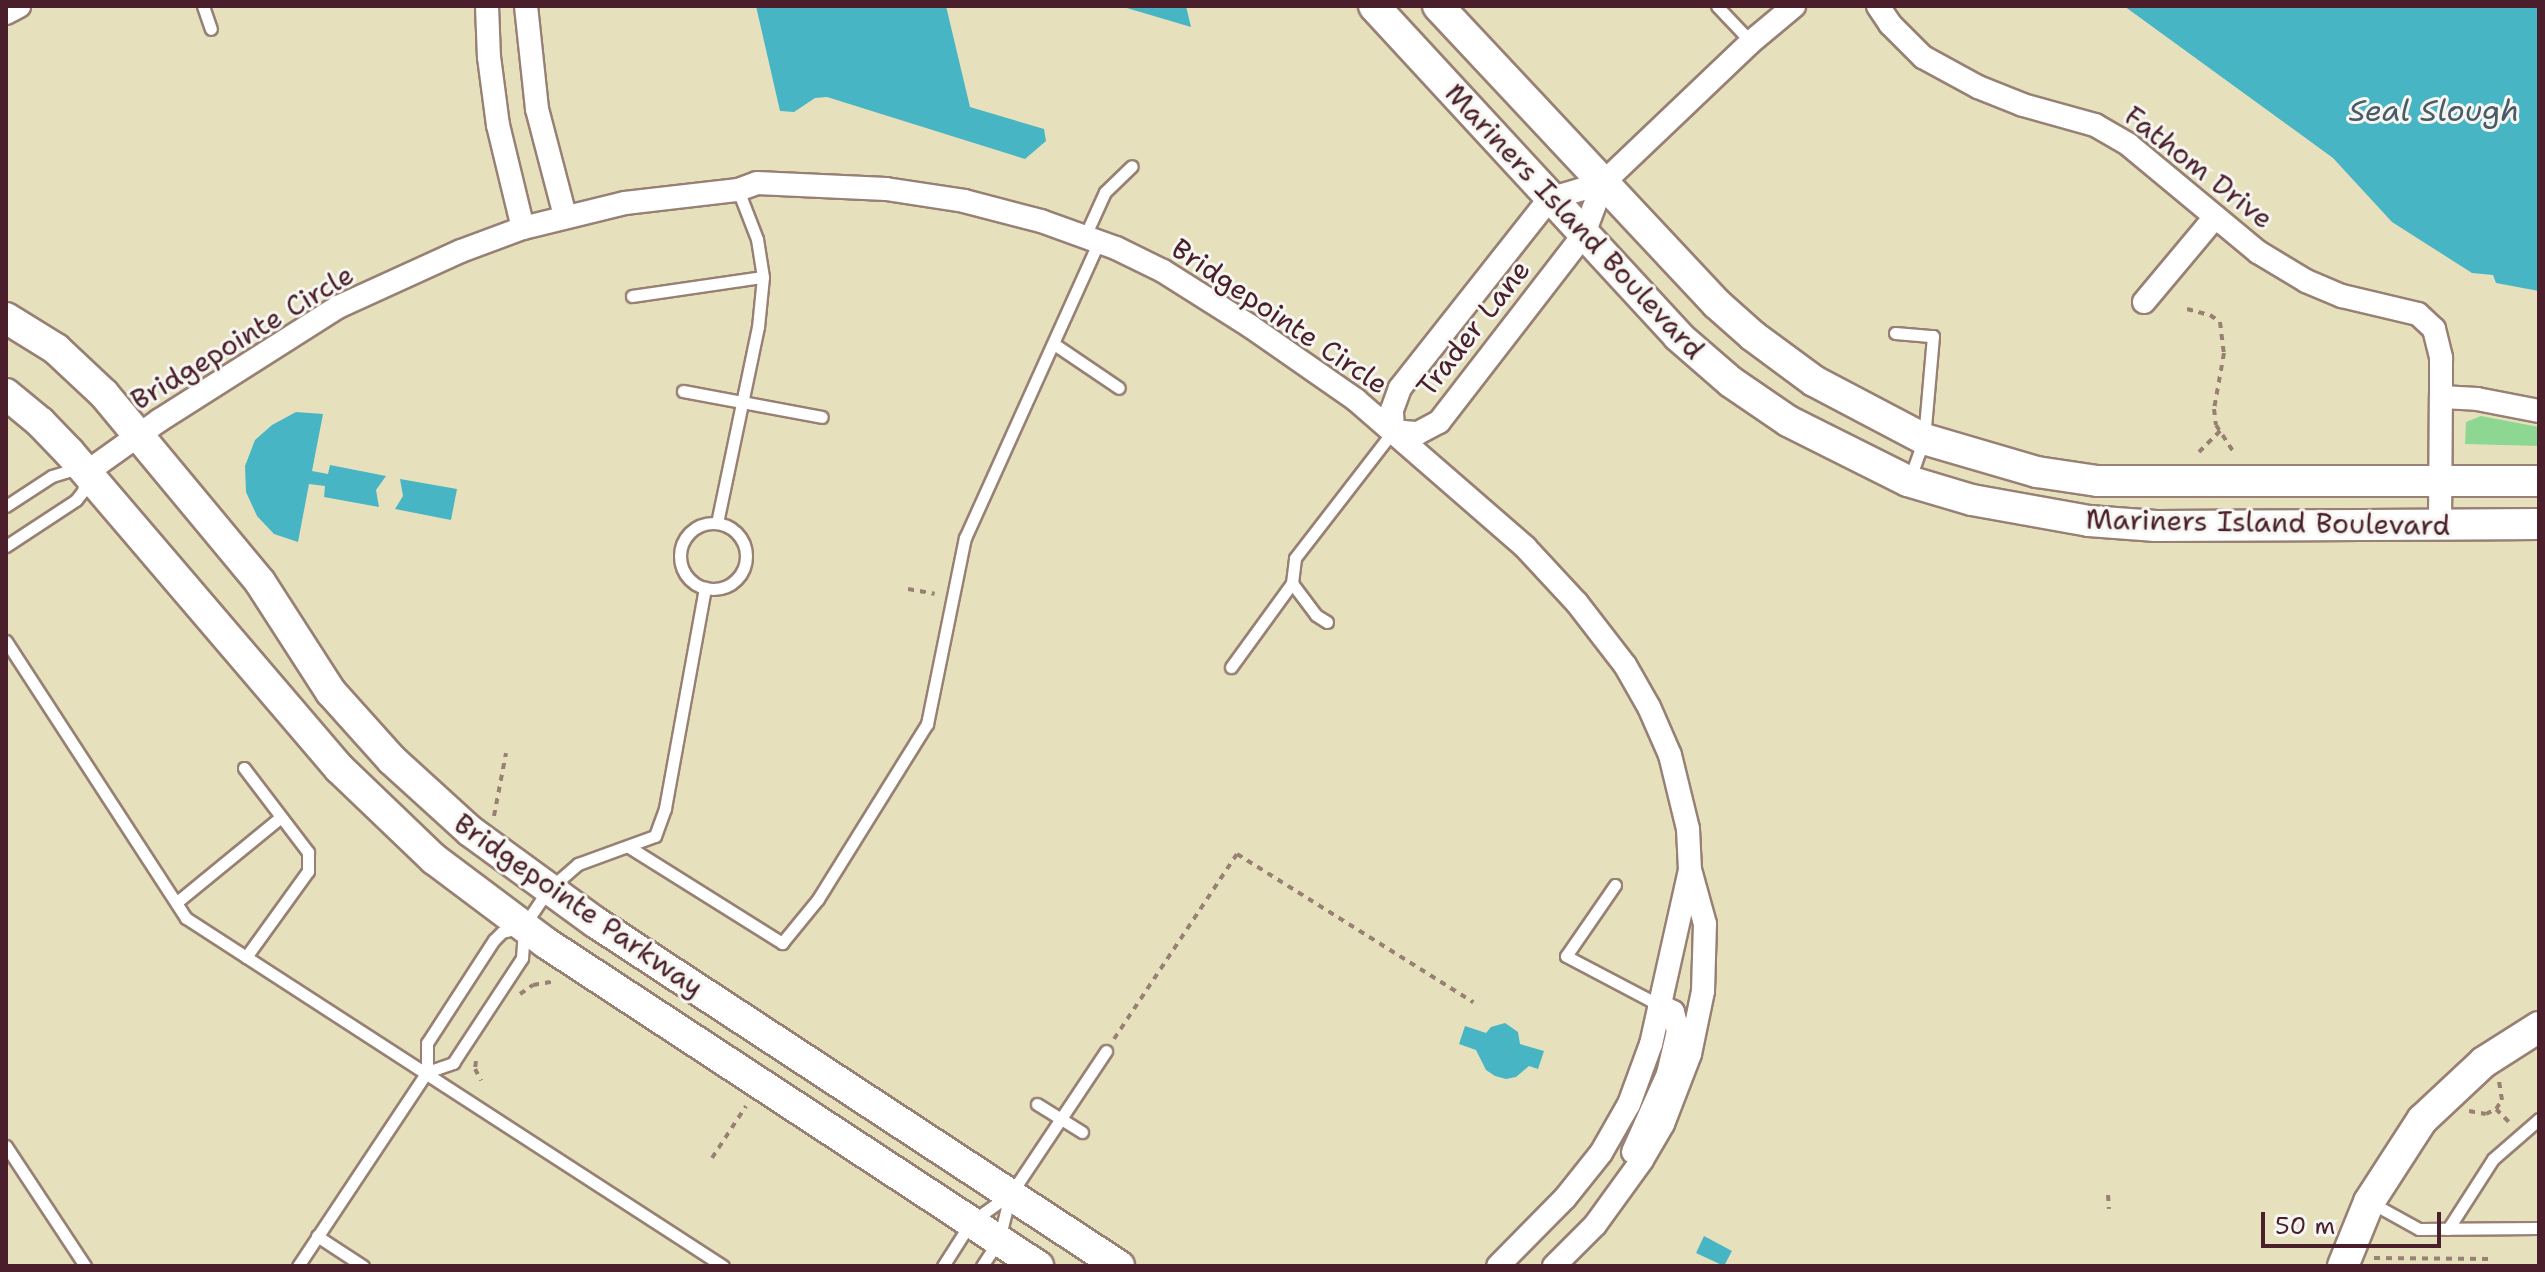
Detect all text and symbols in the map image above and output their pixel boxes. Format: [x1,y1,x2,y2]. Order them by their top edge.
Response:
street label: Mariners Island Boulevard [1438,76,1712,366]
water label: Seal Slough [2349,93,2519,129]
street label: Fathom Drive [2118,99,2280,235]
street label: Bridgepointe Circle [1165,231,1395,401]
street label: Trader Lane [1409,253,1537,403]
street label: Bridgepointe Circle [125,257,359,417]
street label: Mariners Island Boulevard [2086,502,2450,542]
street label: Bridgepointe Parkway [448,806,710,1004]
scale bar [2265,1196,2445,1246]
text: 50 m [2275,1210,2335,1242]

